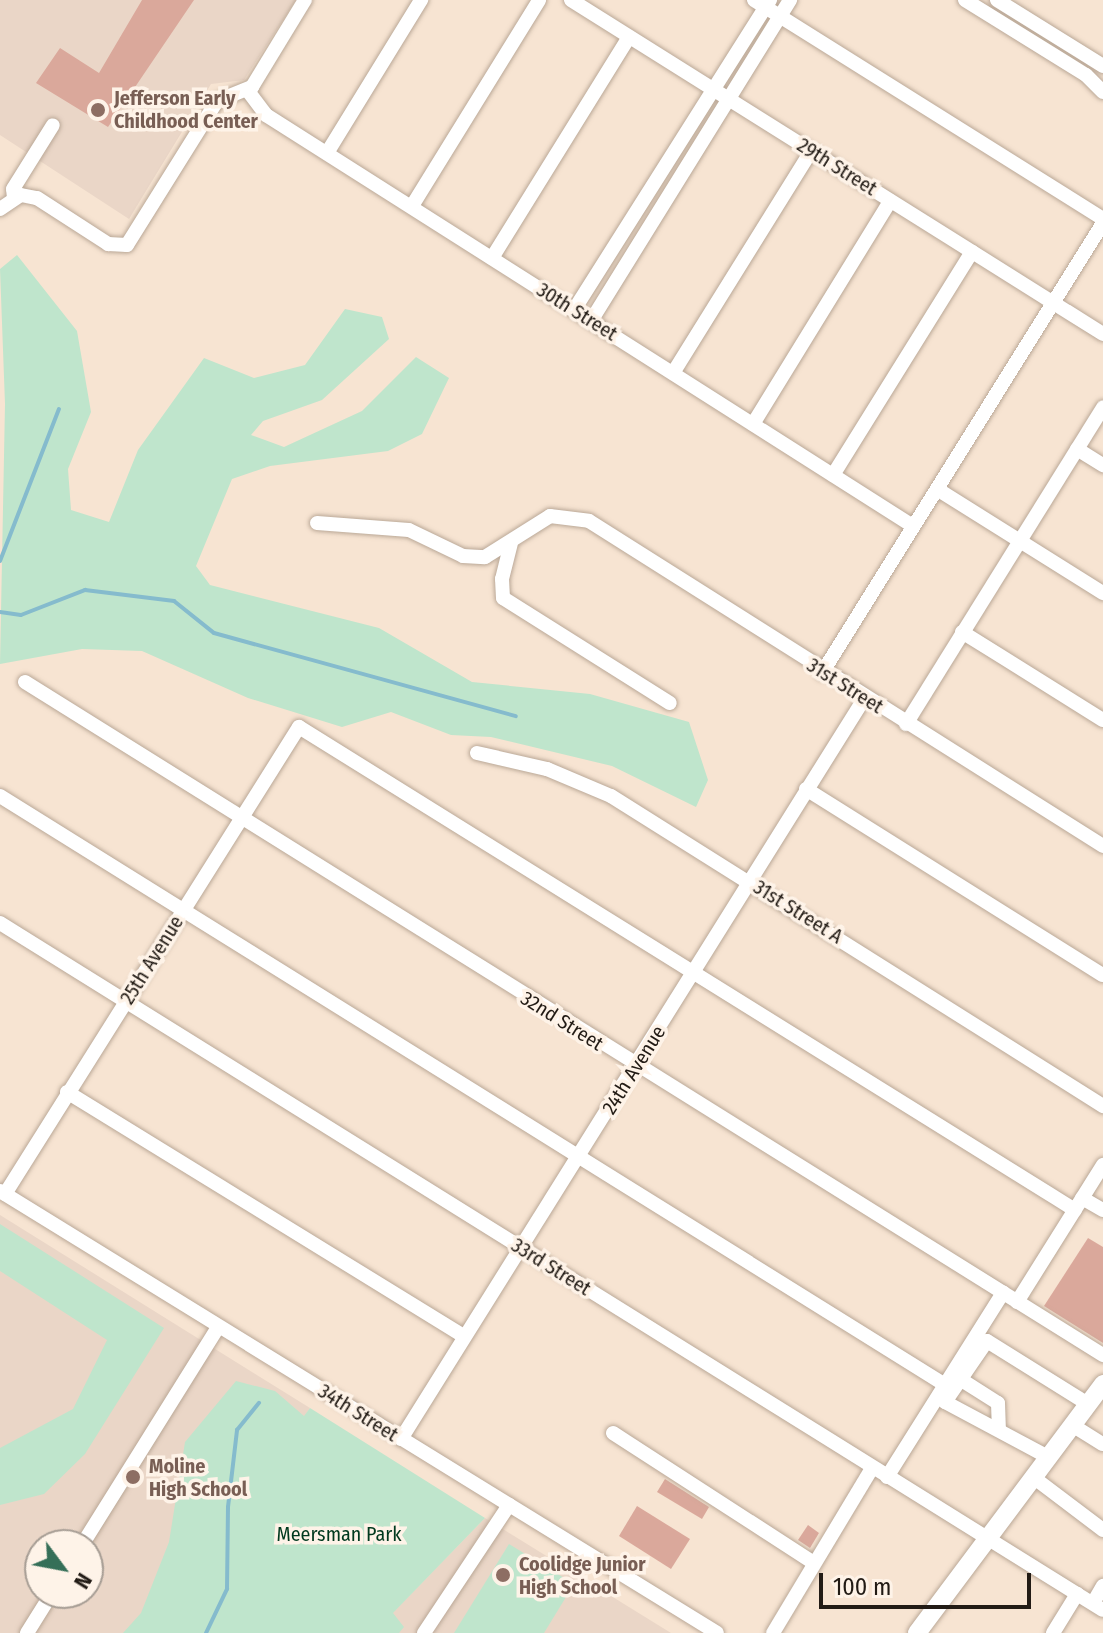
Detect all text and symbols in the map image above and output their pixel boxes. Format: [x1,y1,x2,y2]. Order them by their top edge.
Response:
place label: Jefferson Early Childhood Center [114,86,258,133]
marker: Jefferson Early Childhood Center [89,101,107,119]
street label: 29th Street [793,133,881,201]
street label: 30th Street [532,278,622,346]
street label: 31st Street [802,653,888,719]
street label: 31st Street A [749,875,847,949]
street label: 25th Avenue [115,911,189,1009]
street label: 32nd Street [516,986,608,1056]
street label: 24th Avenue [597,1021,671,1119]
street label: 33rd Street [507,1233,595,1301]
street label: 34th Street [314,1379,402,1447]
place label: Moline High School [149,1454,247,1501]
marker: Moline High School [124,1468,142,1486]
park label: Meersman Park [276,1522,402,1546]
north arrow [24,1529,104,1609]
place label: Coolidge Junior High School [519,1552,646,1599]
scale bar [823,1557,1035,1607]
marker: Coolidge Junior High School [494,1566,512,1584]
text: N [68,1568,98,1594]
text: 100 m [833,1573,891,1601]

